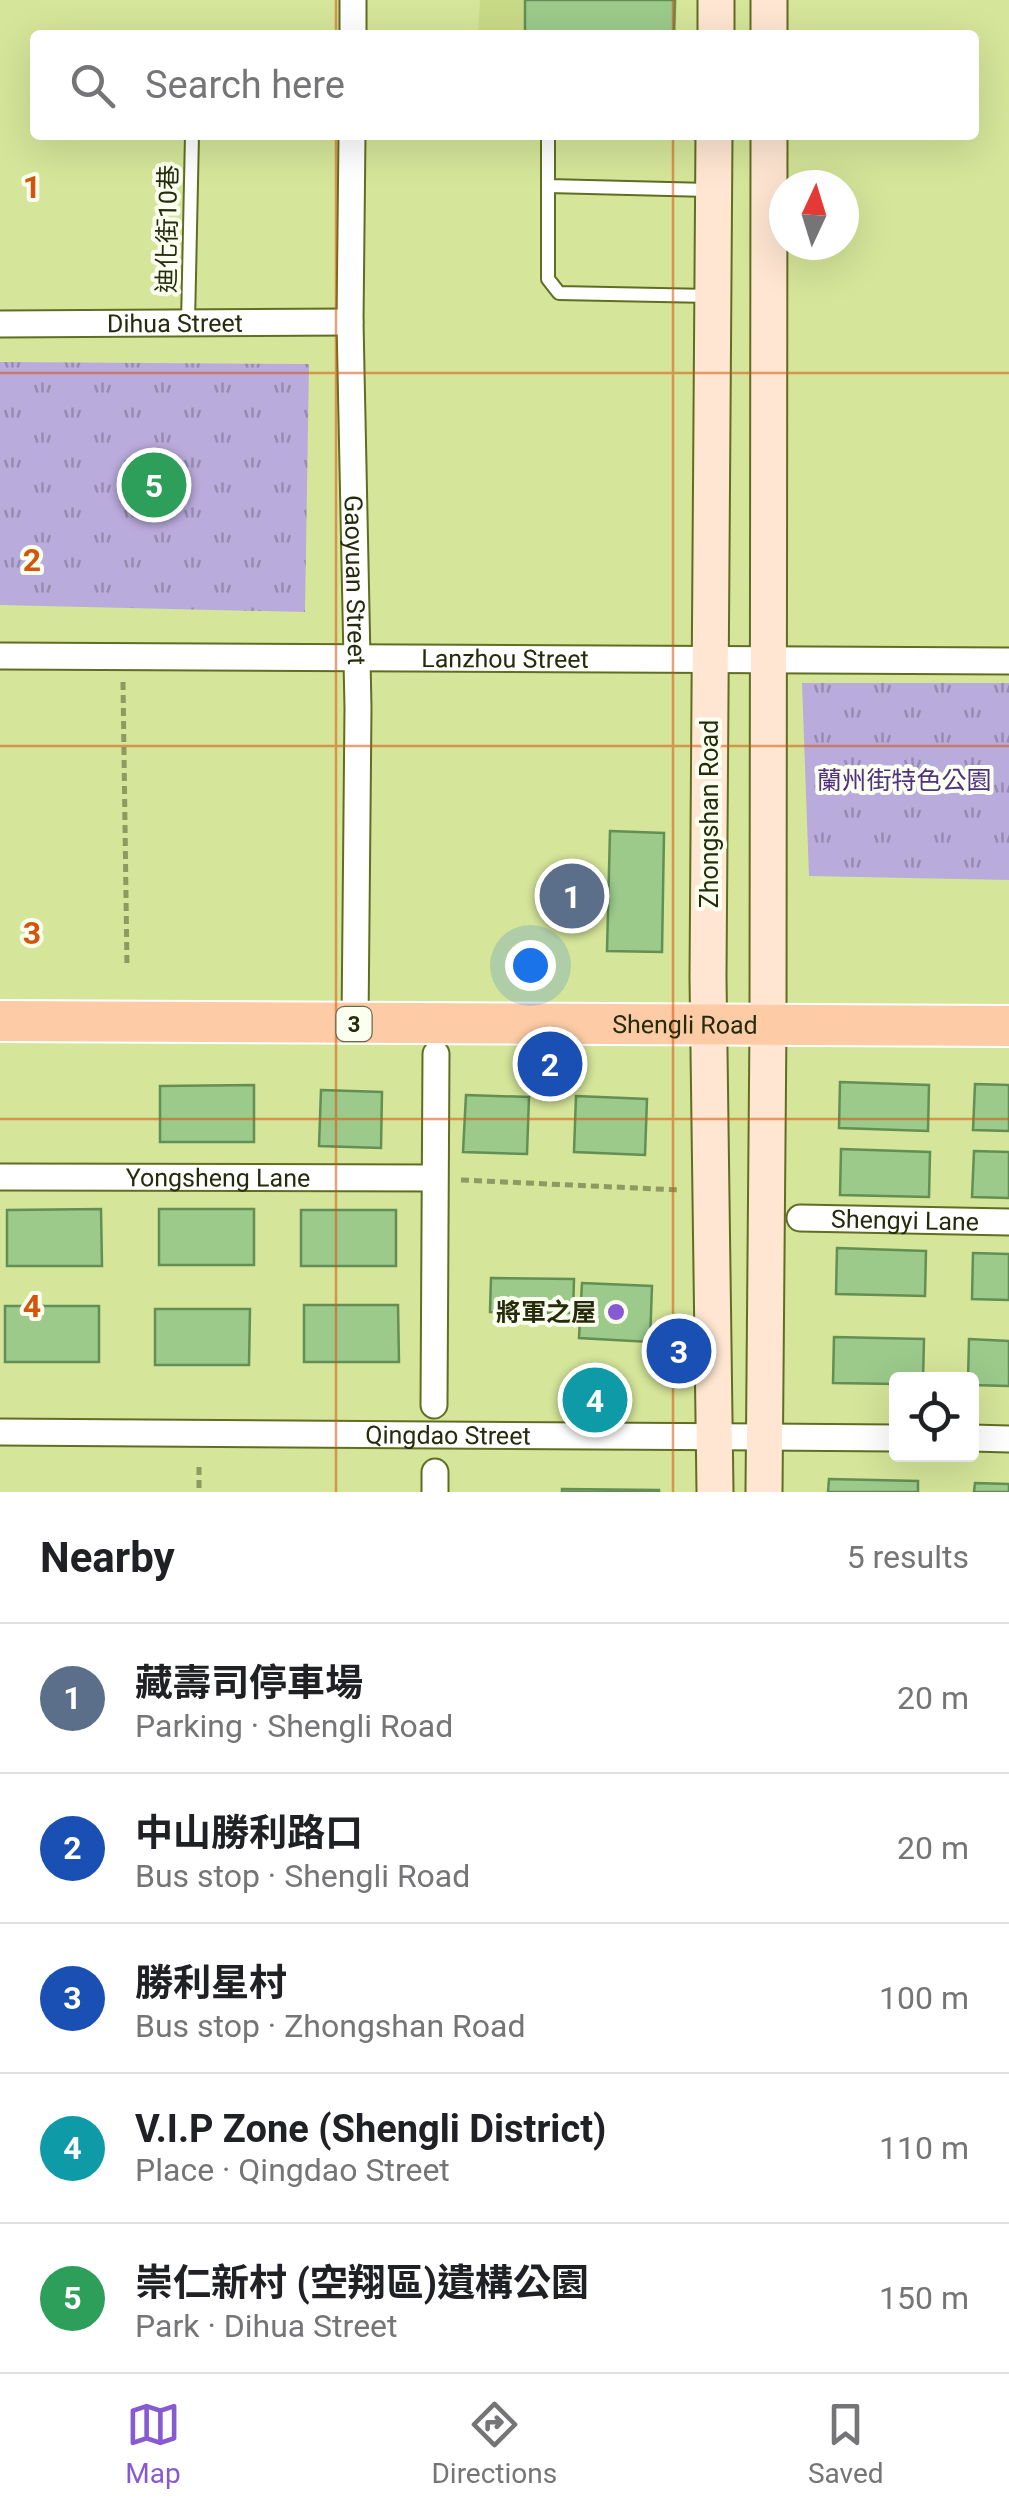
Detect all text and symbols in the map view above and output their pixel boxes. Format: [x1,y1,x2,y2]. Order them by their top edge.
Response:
search box [30,30,979,140]
icon: search [65,58,120,113]
text: Search here [145,63,345,107]
street label: 迪化街10巷 [152,165,183,293]
text: 1 [23,168,41,206]
north arrow [769,170,859,260]
street label: Dihua Street [107,309,243,338]
pin: 5 [122,448,186,522]
street label: Gaoyuan Street [339,495,371,665]
text: 2 [23,541,41,579]
street label: Lanzhou Street [421,644,589,674]
street label: Zhongshan Road [695,720,724,908]
park label: 蘭州街特色公園 [816,766,992,795]
pin: 1 [540,858,604,934]
text: 3 [23,914,41,952]
your location [505,940,556,991]
road number: 3 [336,1007,372,1041]
street label: Shengli Road [612,1010,758,1040]
pin: 2 [518,1026,582,1102]
street label: Yongsheng Lane [126,1163,310,1193]
street label: Shengyi Lane [831,1205,979,1236]
text: 4 [23,1287,41,1325]
place label: 將軍之屋 [496,1298,596,1327]
marker: 將軍之屋 [605,1301,627,1323]
pin: 3 [646,1314,712,1388]
pin: 4 [562,1362,628,1438]
map controls [889,1372,979,1462]
button: locate [889,1372,979,1462]
street label: Qingdao Street [365,1420,531,1451]
text: Nearby [40,1533,175,1582]
text: 5 results [847,1538,969,1576]
text: 藏壽司停車場 [135,1661,363,1705]
text: 1 [63,1679,82,1717]
text: 20 m [897,1679,969,1717]
text: Parking · Shengli Road [135,1707,453,1745]
text: 中山勝利路口 [135,1811,363,1855]
text: 2 [63,1829,82,1867]
text: 20 m [897,1829,969,1867]
text: Bus stop · Shengli Road [135,1857,470,1895]
text: 勝利星村 [135,1961,287,2005]
text: 3 [63,1979,82,2017]
text: 100 m [879,1979,969,2017]
text: Bus stop · Zhongshan Road [135,2007,525,2045]
text: V.I.P Zone (Shengli District) [135,2107,606,2151]
text: 4 [63,2129,82,2167]
text: 110 m [879,2129,969,2167]
text: Place · Qingdao Street [135,2151,450,2189]
text: 崇仁新村 (空翔區)遺構公園 [135,2261,589,2305]
text: 5 [63,2279,82,2317]
text: 150 m [879,2279,969,2317]
text: Park · Dihua Street [135,2307,398,2345]
tab: Map [125,2397,181,2490]
tab: Directions [431,2397,557,2490]
tab: Saved [808,2397,884,2490]

